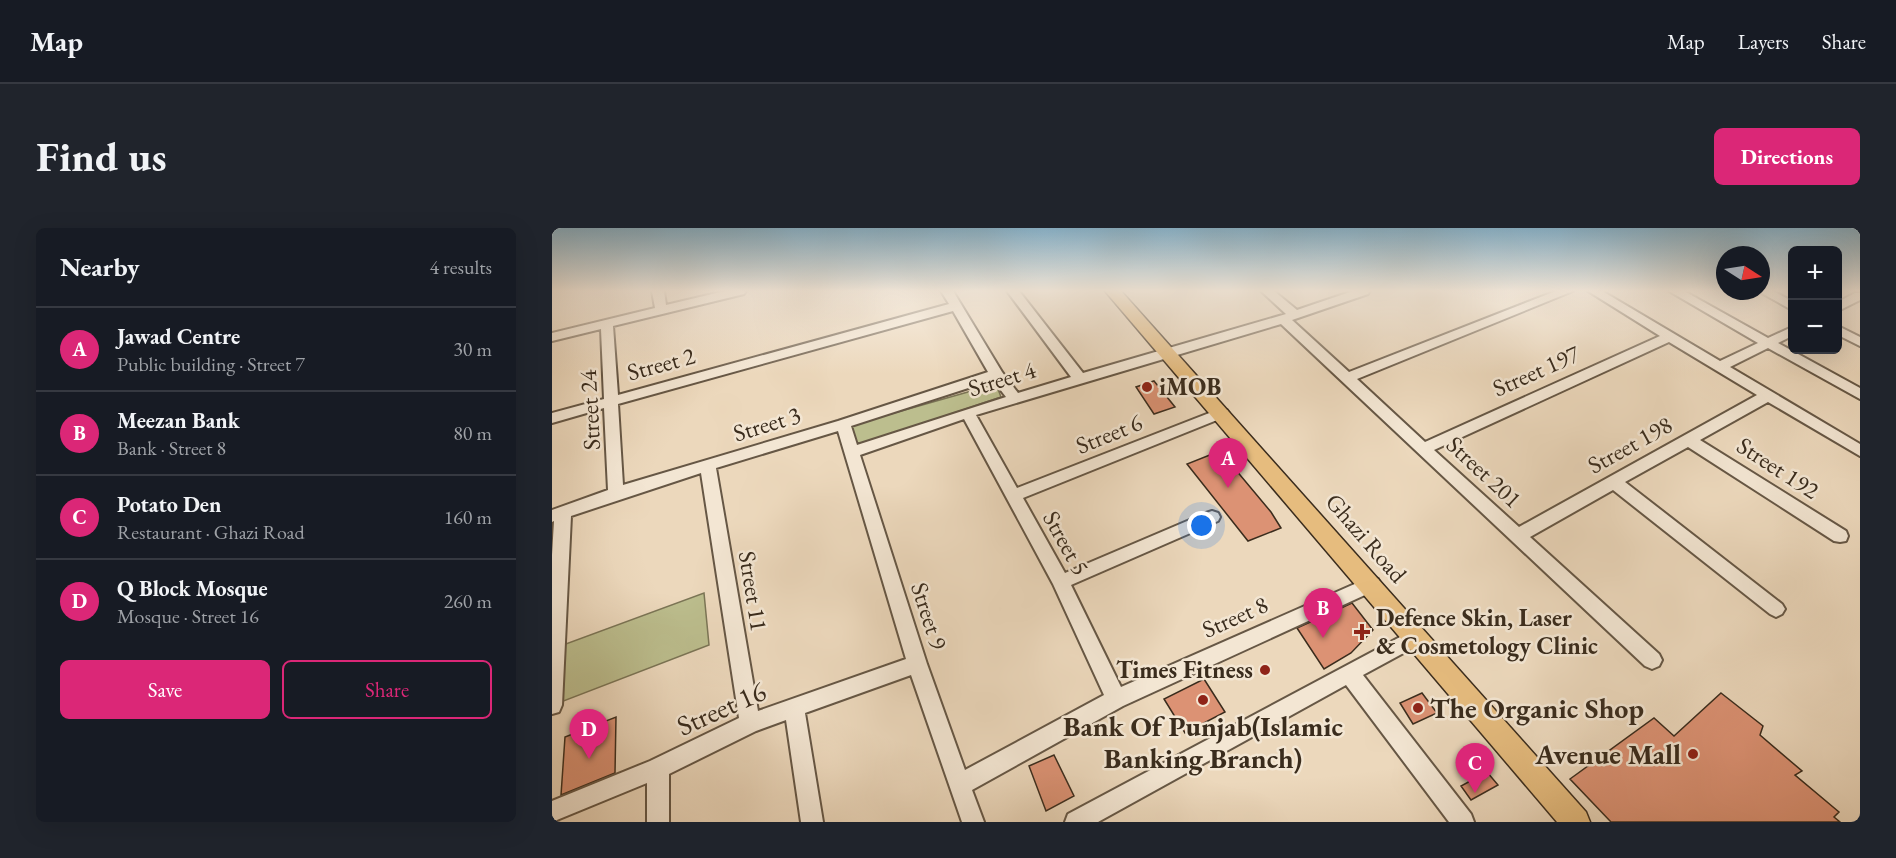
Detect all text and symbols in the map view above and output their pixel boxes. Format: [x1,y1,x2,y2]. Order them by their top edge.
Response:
text: Map [30,23,83,59]
text: Map [1667,28,1705,55]
text: Layers [1738,28,1789,55]
text: Share [1822,28,1866,55]
button: Directions [1714,128,1860,185]
text: Find us [36,129,167,184]
north arrow [1716,246,1770,300]
map controls [1788,246,1842,354]
button: + [1788,246,1842,300]
text: Nearby [60,250,140,284]
text: 4 results [429,254,492,280]
button: − [1788,300,1842,354]
text: Jawad Centre [117,322,240,351]
text: A [72,336,87,362]
text: 30 m [453,336,492,362]
street label: Street 197 [1487,337,1585,403]
street label: Street 2 [624,339,699,387]
text: Public building · Street 7 [117,351,305,377]
street label: Street 4 [964,353,1040,403]
street label: Street 24 [572,369,607,451]
place label: iMOB [1159,371,1221,402]
marker: iMOB [1140,380,1154,394]
street label: Street 3 [729,399,804,448]
text: Meezan Bank [117,406,240,435]
street label: Street 6 [1071,406,1147,461]
street label: Street 198 [1582,409,1678,480]
text: B [73,420,86,446]
text: 80 m [453,420,492,446]
street label: Street 201 [1440,429,1529,514]
street label: Street 192 [1731,430,1826,506]
text: Bank · Street 8 [117,435,226,461]
pin: A [1208,438,1248,488]
street label: Ghazi Road [1319,486,1414,590]
text: Potato Den [117,490,222,519]
text: C [72,504,87,530]
text: 160 m [444,504,492,530]
street label: Street 5 [1036,505,1097,580]
your location [1187,511,1216,540]
text: Restaurant · Ghazi Road [117,519,305,545]
street label: Street 11 [732,549,775,633]
text: Q Block Mosque [117,574,268,603]
street label: Street 9 [904,578,955,654]
text: D [72,588,87,614]
text: 260 m [444,588,492,614]
street label: Street 8 [1197,588,1273,645]
pin: B [1304,588,1342,638]
place label: Defence Skin, Laser & Cosmetology Clinic [1376,602,1598,662]
text: Mosque · Street 16 [117,603,259,629]
marker: Defence Skin, Laser & Cosmetology Clinic [1353,623,1371,641]
place label: Times Fitness [1116,654,1253,685]
button: Save [60,660,270,719]
button: Share [282,660,492,719]
marker: Times Fitness [1258,663,1272,677]
street label: Street 16 [671,672,771,744]
place label: The Organic Shop [1430,690,1644,726]
marker: Bank Of Punjab(Islamic Banking Branch) [1196,693,1210,707]
marker: The Organic Shop [1411,701,1425,715]
place label: Bank Of Punjab(Islamic Banking Branch) [1063,708,1343,776]
pin: D [570,710,609,759]
place label: Avenue Mall [1534,736,1681,772]
pin: C [1456,744,1494,793]
marker: Avenue Mall [1686,747,1700,761]

